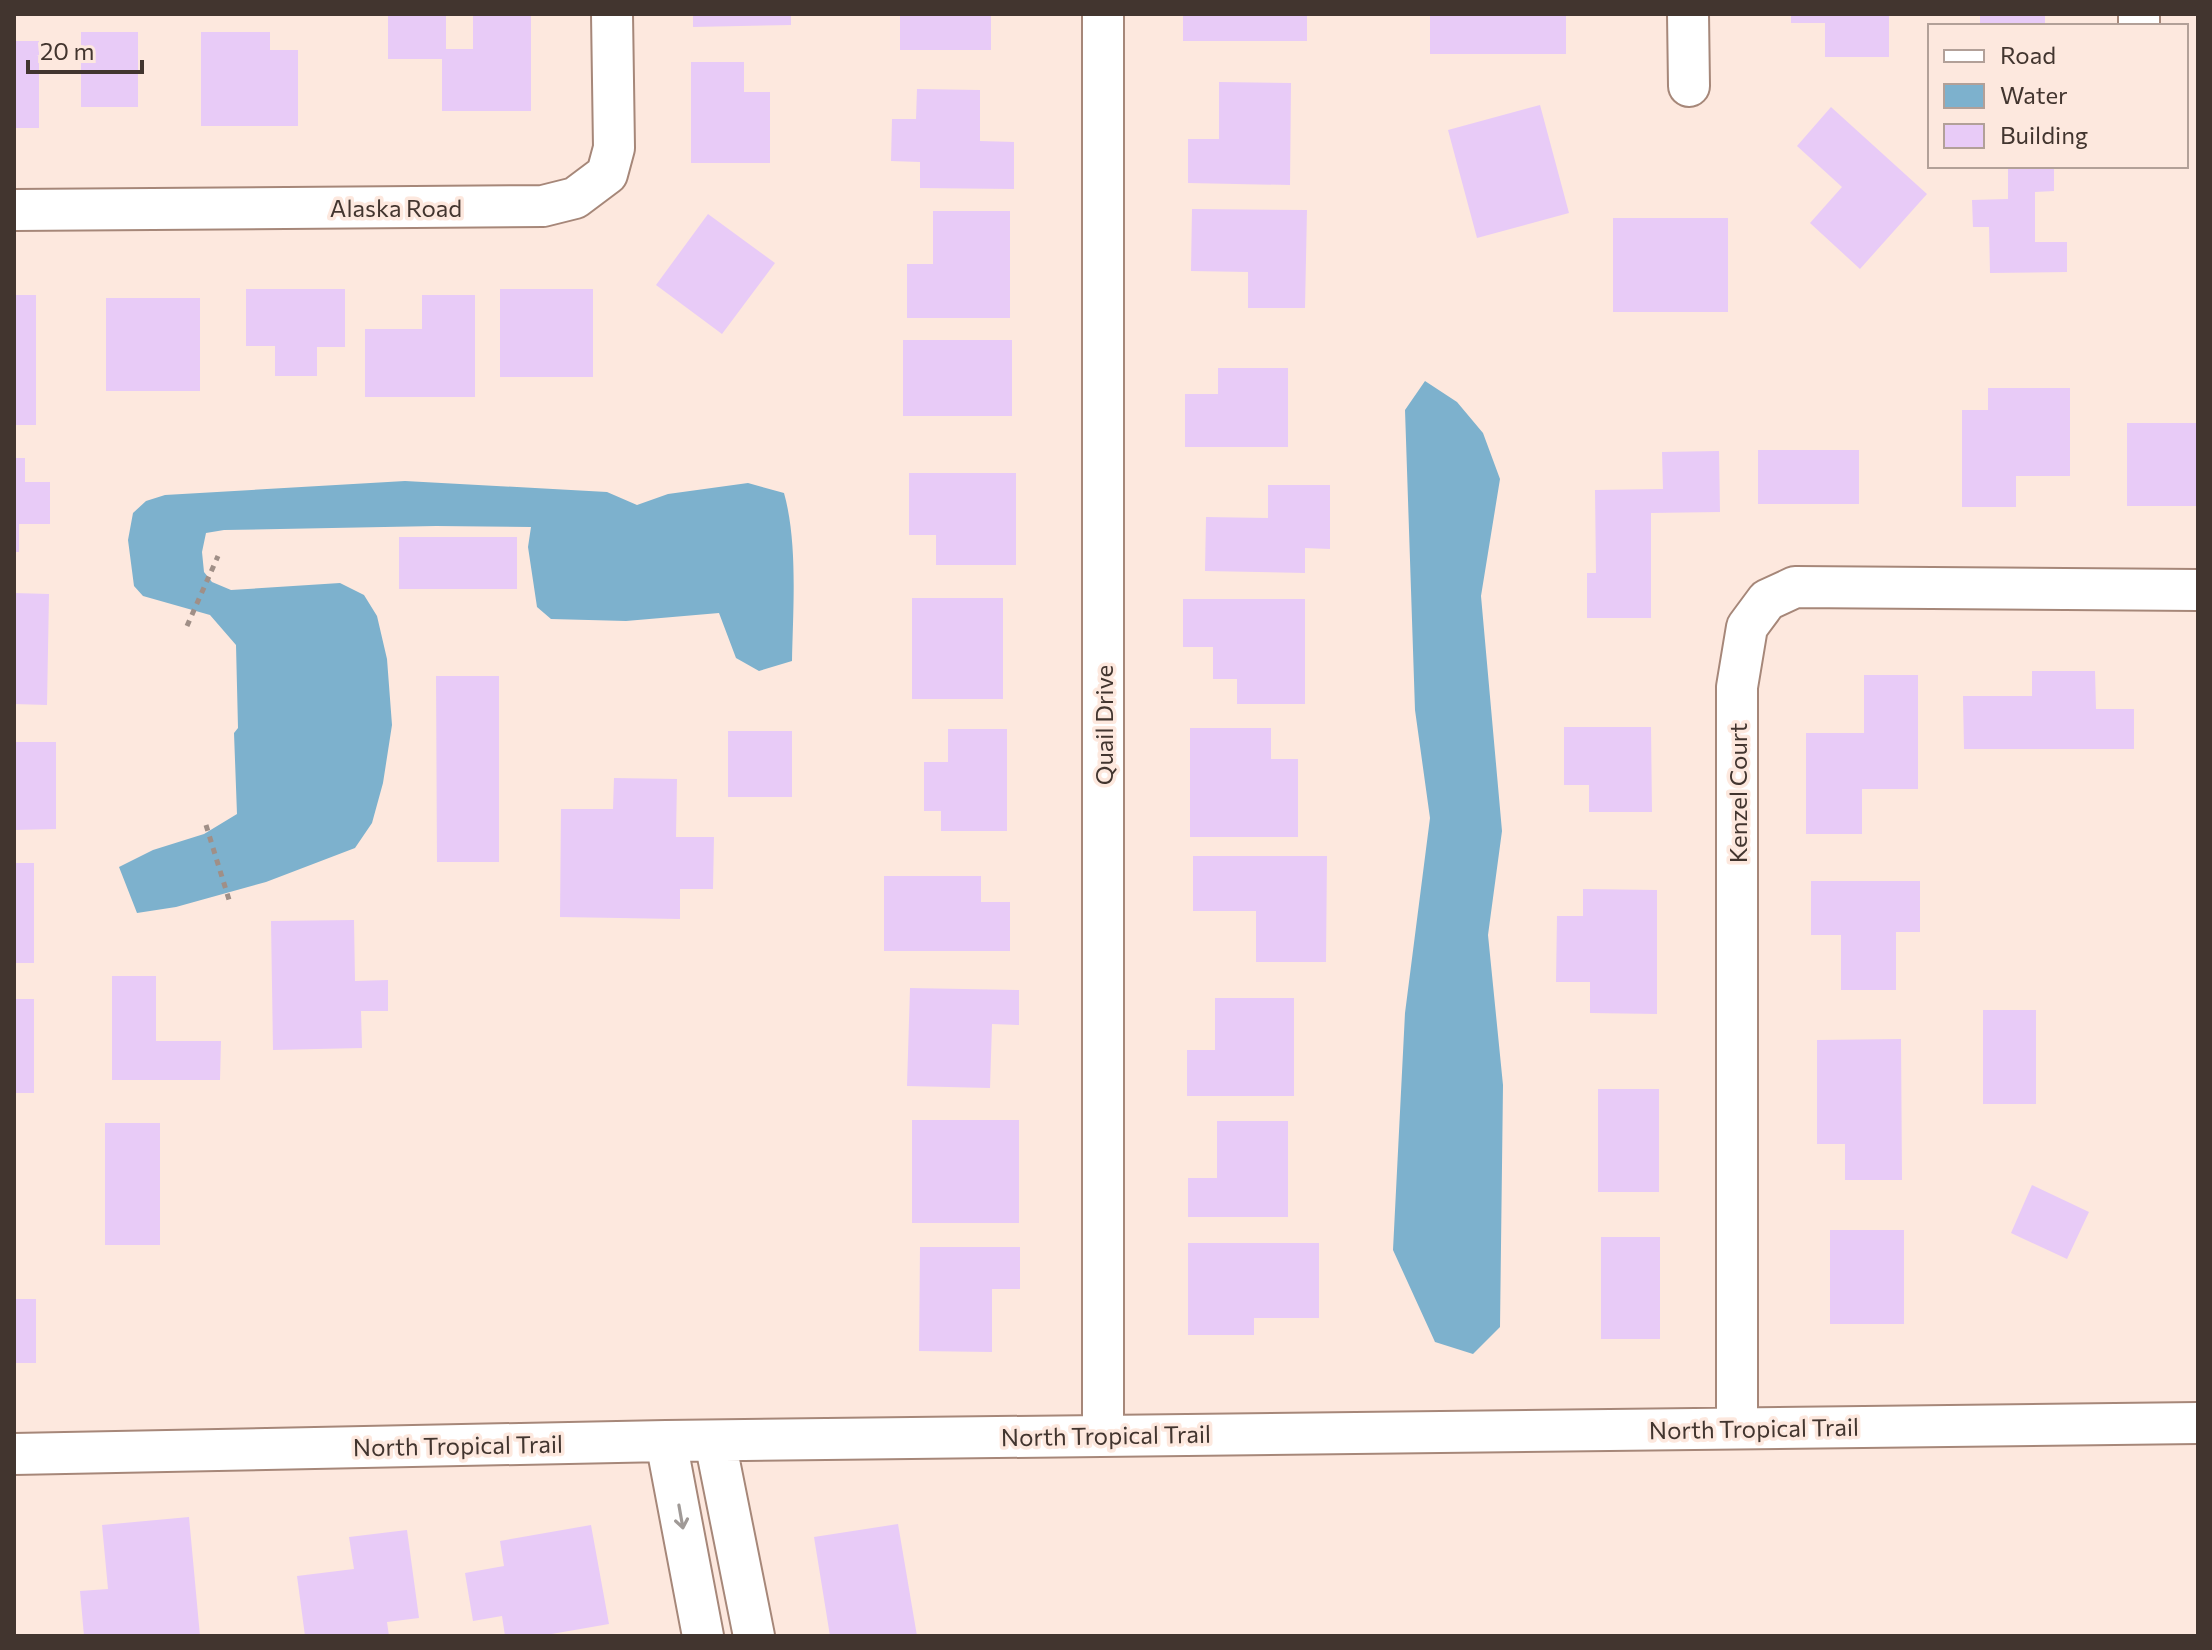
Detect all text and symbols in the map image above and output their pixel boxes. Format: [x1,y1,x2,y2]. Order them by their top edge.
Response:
scale bar [28,24,142,74]
legend [1928,24,2188,168]
text: 20 m [40,36,94,65]
text: Road [2000,40,2056,69]
text: Water [2000,80,2068,109]
text: Building [2000,120,2088,149]
street label: Alaska Road [330,193,462,222]
street label: Quail Drive [1089,665,1118,785]
street label: Kenzel Court [1723,723,1752,863]
street label: North Tropical Trail [1649,1412,1859,1444]
street label: North Tropical Trail [1001,1419,1211,1451]
street label: North Tropical Trail [353,1429,563,1461]
one-way arrow [674,1504,689,1530]

